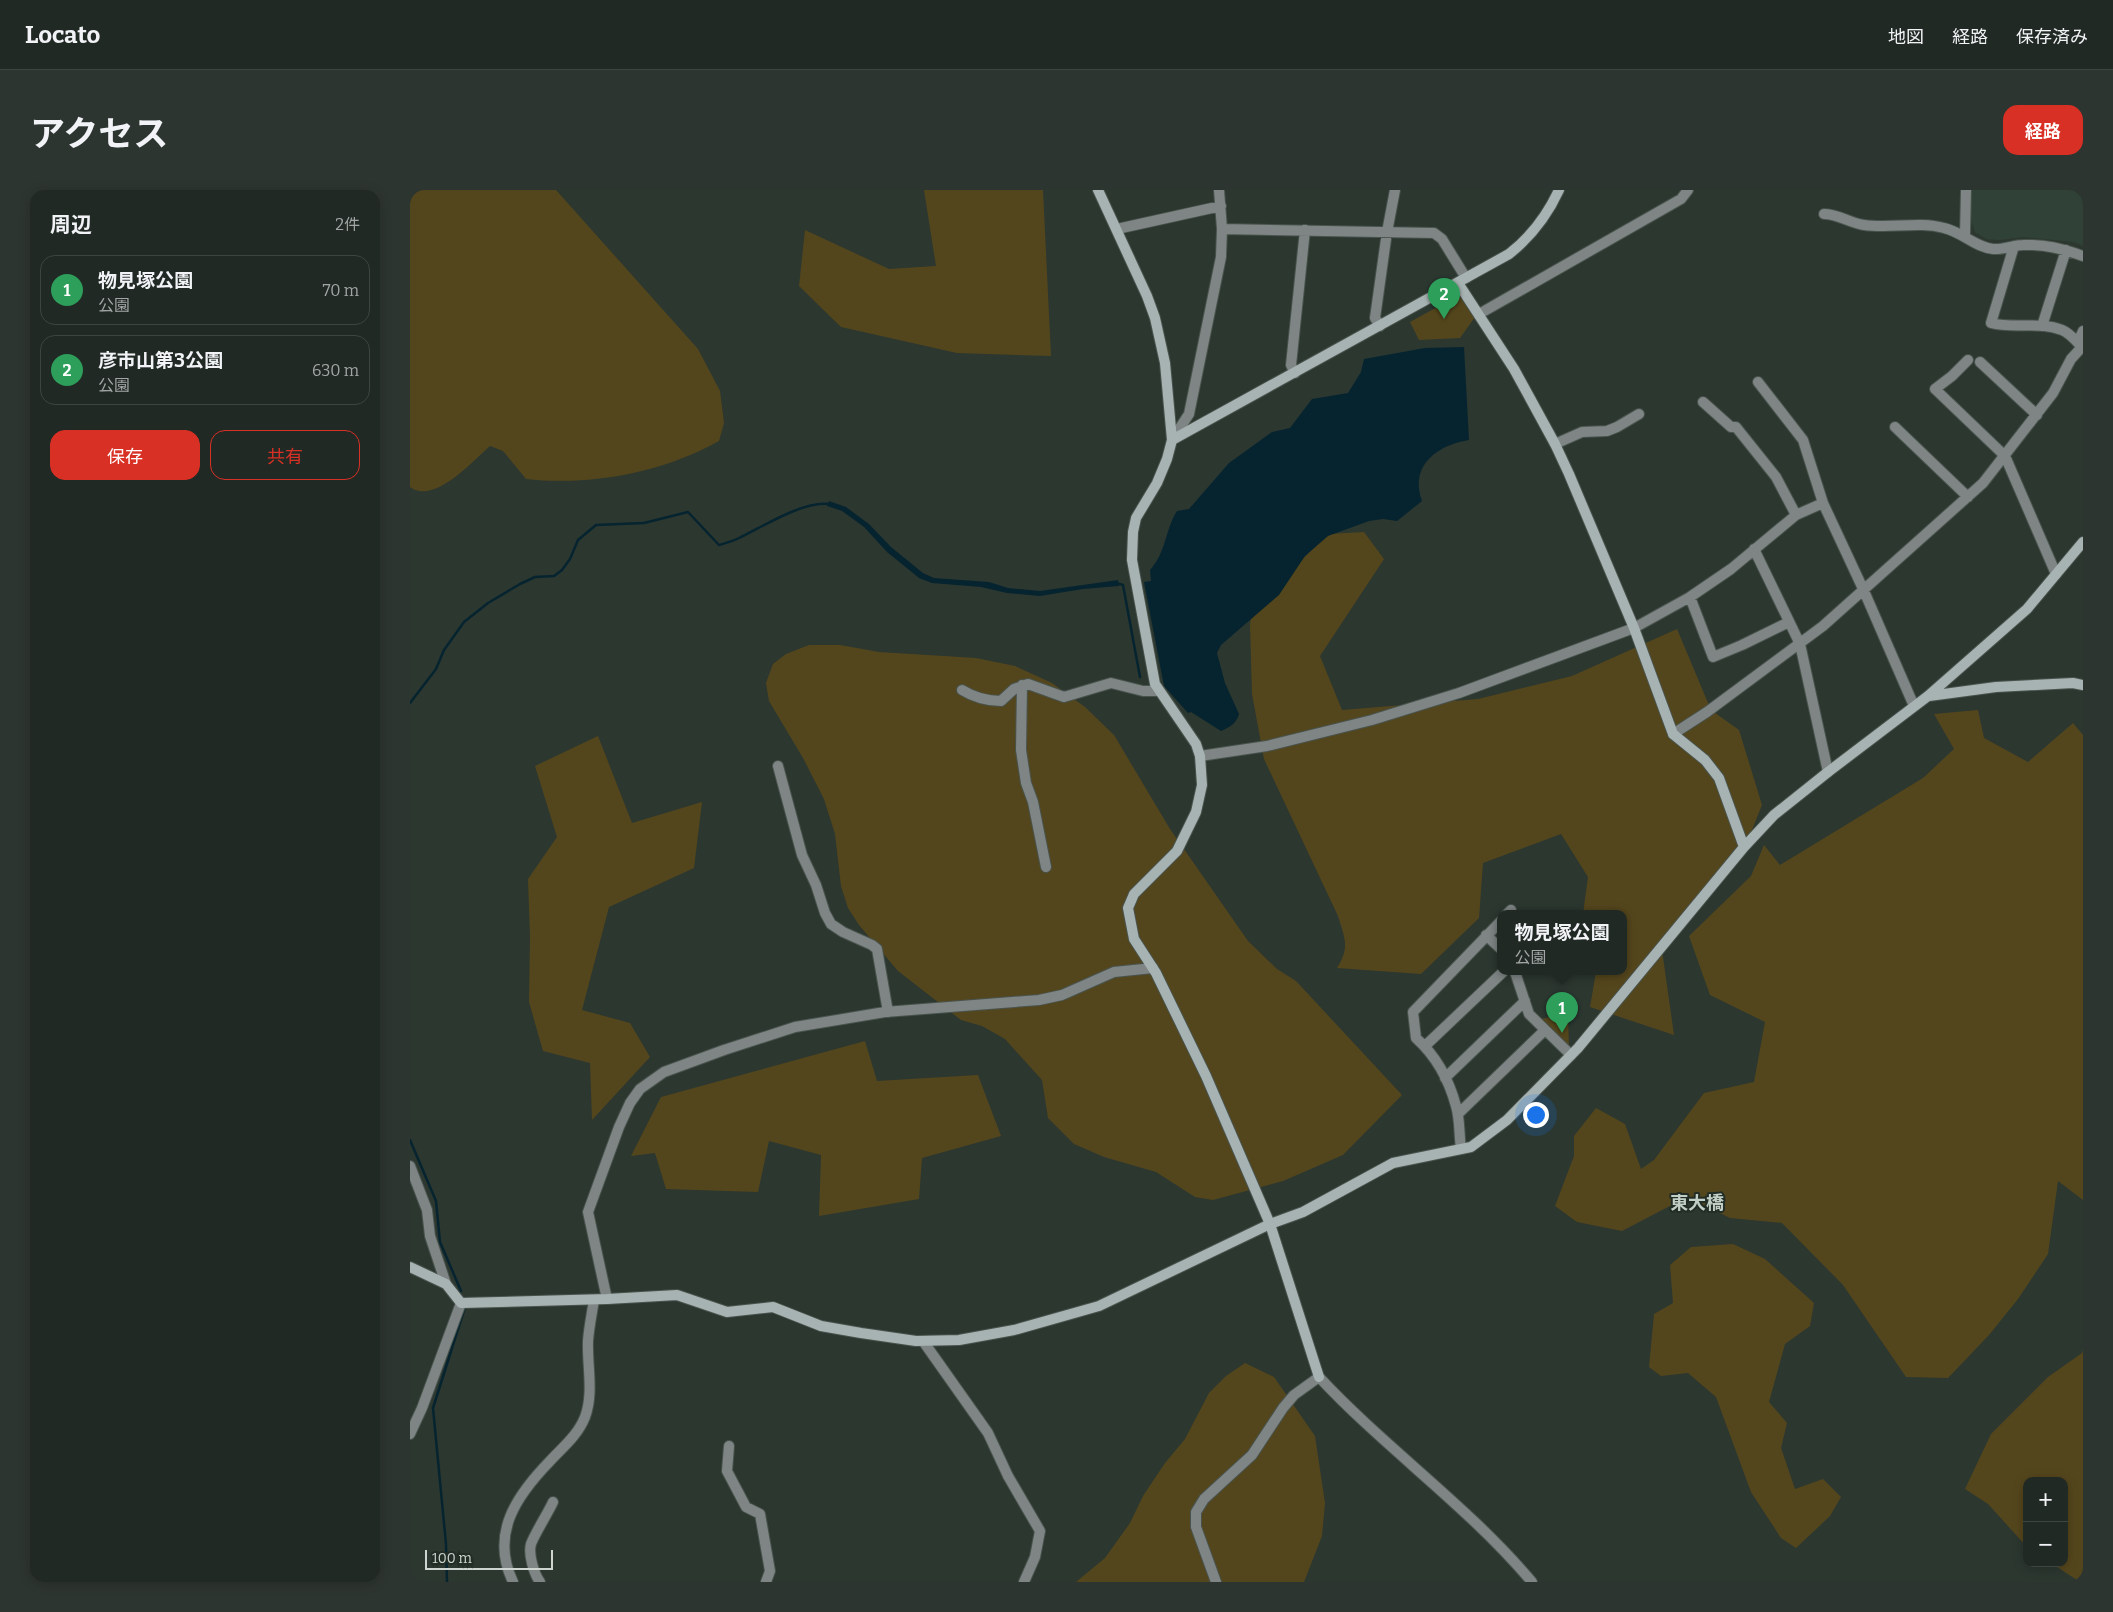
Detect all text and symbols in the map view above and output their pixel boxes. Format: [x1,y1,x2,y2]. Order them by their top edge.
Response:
text: Locato [25,21,100,49]
text: 地図 [1888,26,1924,48]
text: 経路 [1952,26,1988,48]
text: 保存済み [2016,26,2088,48]
button: 経路 [2003,105,2083,155]
text: アクセス [30,113,168,155]
text: 周辺 [50,212,92,238]
text: 2件 [335,215,360,234]
text: 物見塚公園 [98,269,193,292]
pin: 2 [1428,278,1460,319]
text: 1 [64,281,70,300]
text: 70 m [323,281,359,300]
text: 公園 [98,296,130,315]
text: 彦市山第3公園 [98,349,223,372]
text: 2 [62,361,72,380]
text: 630 m [312,361,359,380]
text: 公園 [98,376,130,395]
button: 保存 [50,430,200,480]
button: 共有 [210,430,360,480]
popup [1497,910,1627,975]
text: 物見塚公園 [1514,921,1610,944]
text: 公園 [1514,948,1547,967]
pin: 1 [1546,992,1578,1033]
your location [1523,1102,1549,1128]
district label: 東大橋 [1670,1192,1724,1214]
map controls [2023,1477,2068,1567]
button: + [2023,1477,2068,1522]
button: − [2023,1522,2068,1567]
scale bar [425,1547,552,1570]
text: 100 m [432,1550,472,1567]

